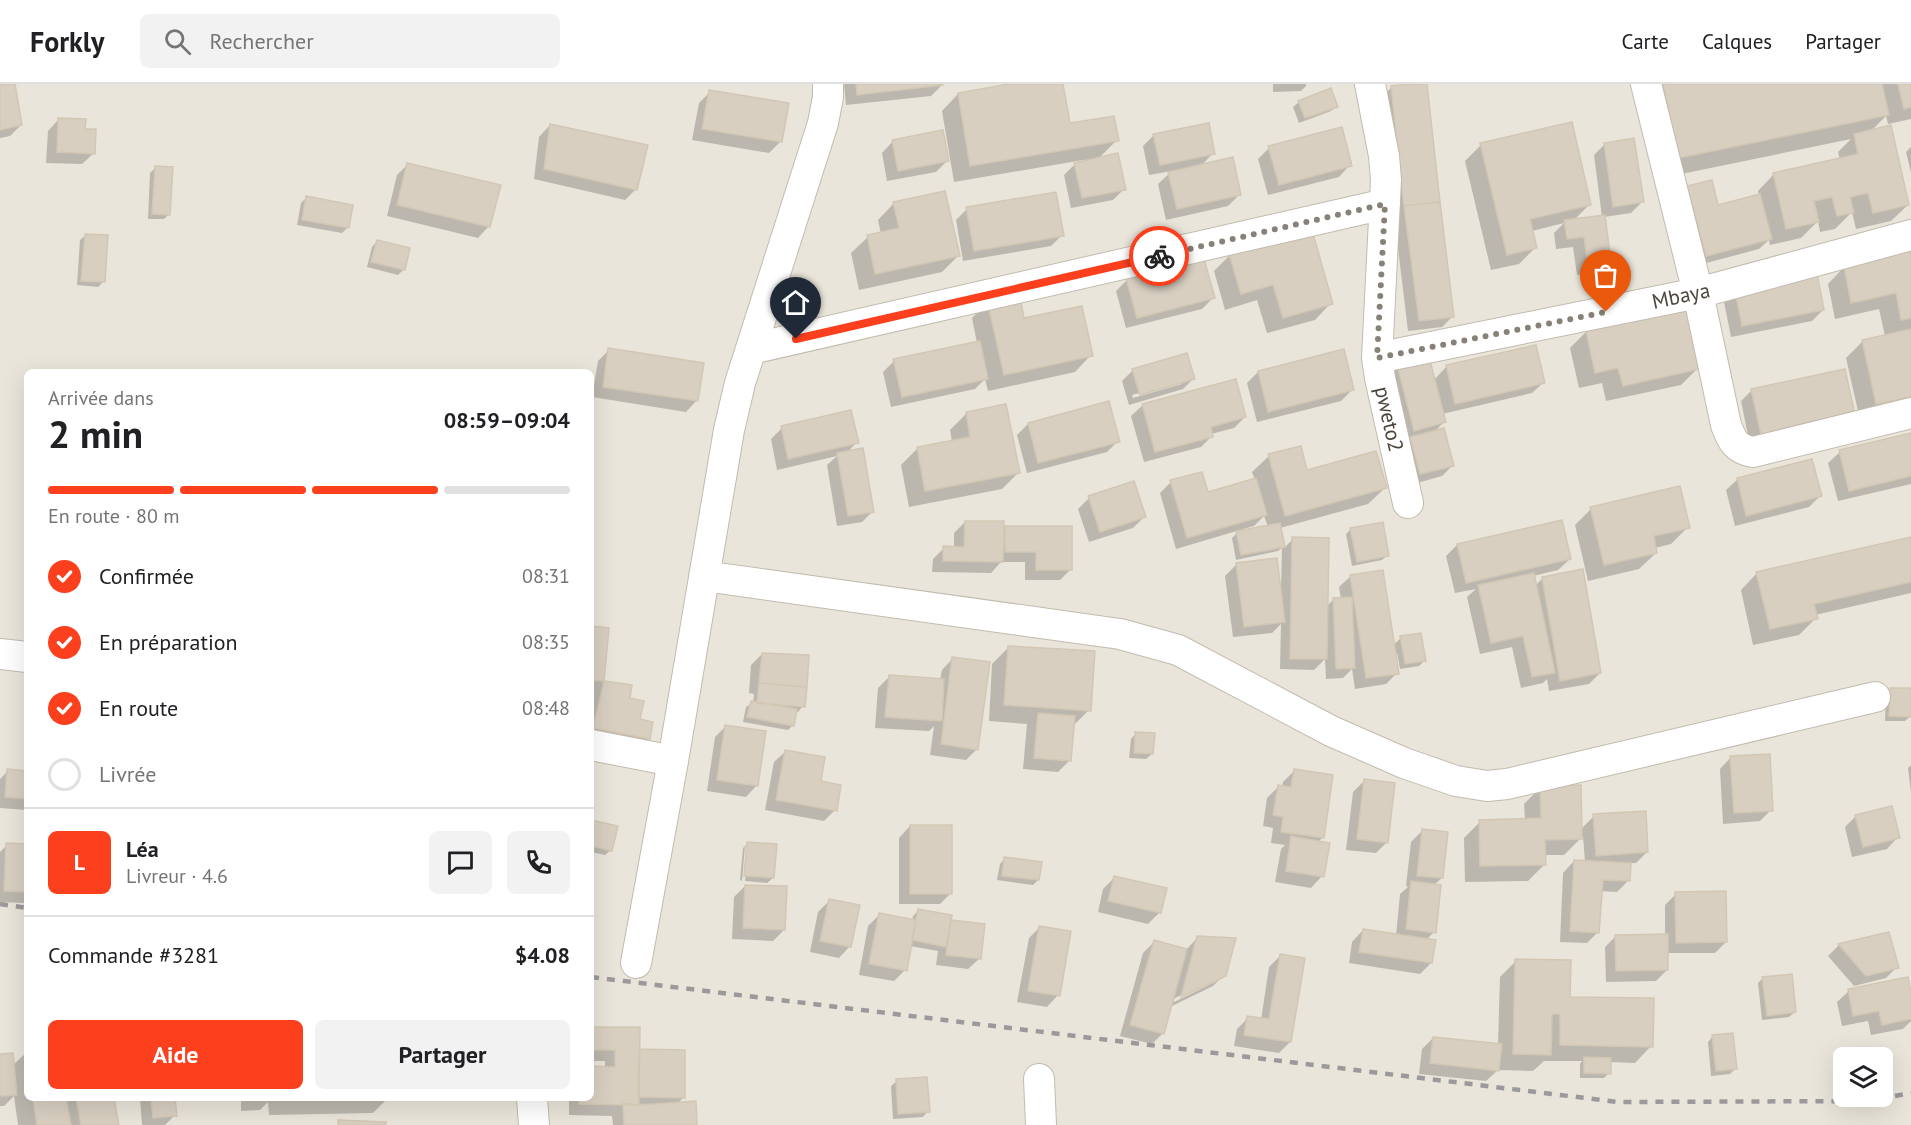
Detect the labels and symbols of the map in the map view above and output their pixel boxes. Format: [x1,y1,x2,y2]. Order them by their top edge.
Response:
courier [1129,226,1189,286]
pin [1580,250,1631,312]
street label: Mbaya [1649,276,1712,315]
pin [770,277,821,339]
street label: pweto2 [1369,383,1410,454]

